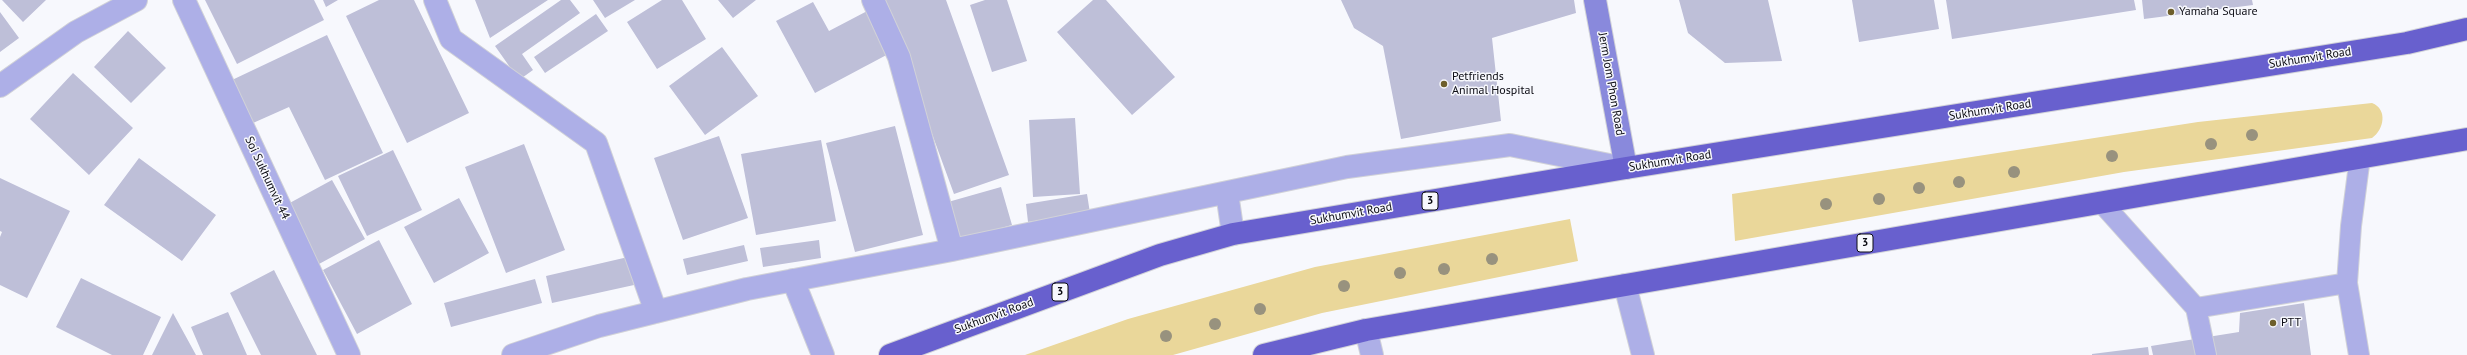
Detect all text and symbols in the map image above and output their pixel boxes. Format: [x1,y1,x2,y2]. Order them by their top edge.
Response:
place label: Yamaha Square [2179,5,2258,19]
marker: Yamaha Square [2166,7,2176,17]
street label: Jerm Jom Phon Road [1595,31,1627,137]
street label: Sukhumvit Road [2268,44,2352,72]
place label: Petfriends Animal Hospital [1452,70,1534,98]
marker: Petfriends Animal Hospital [1439,79,1449,89]
street label: Sukhumvit Road [1948,96,2032,124]
street label: Soi Sukhumvit 44 [241,134,293,222]
street label: Sukhumvit Road [1628,147,1712,175]
road number: 3 [1422,192,1438,210]
street label: Sukhumvit Road [1309,200,1393,228]
road number: 3 [1857,234,1873,252]
road number: 3 [1052,283,1068,301]
street label: Sukhumvit Road [953,295,1035,337]
place label: PTT [2281,316,2301,330]
marker: PTT [2268,318,2278,328]

